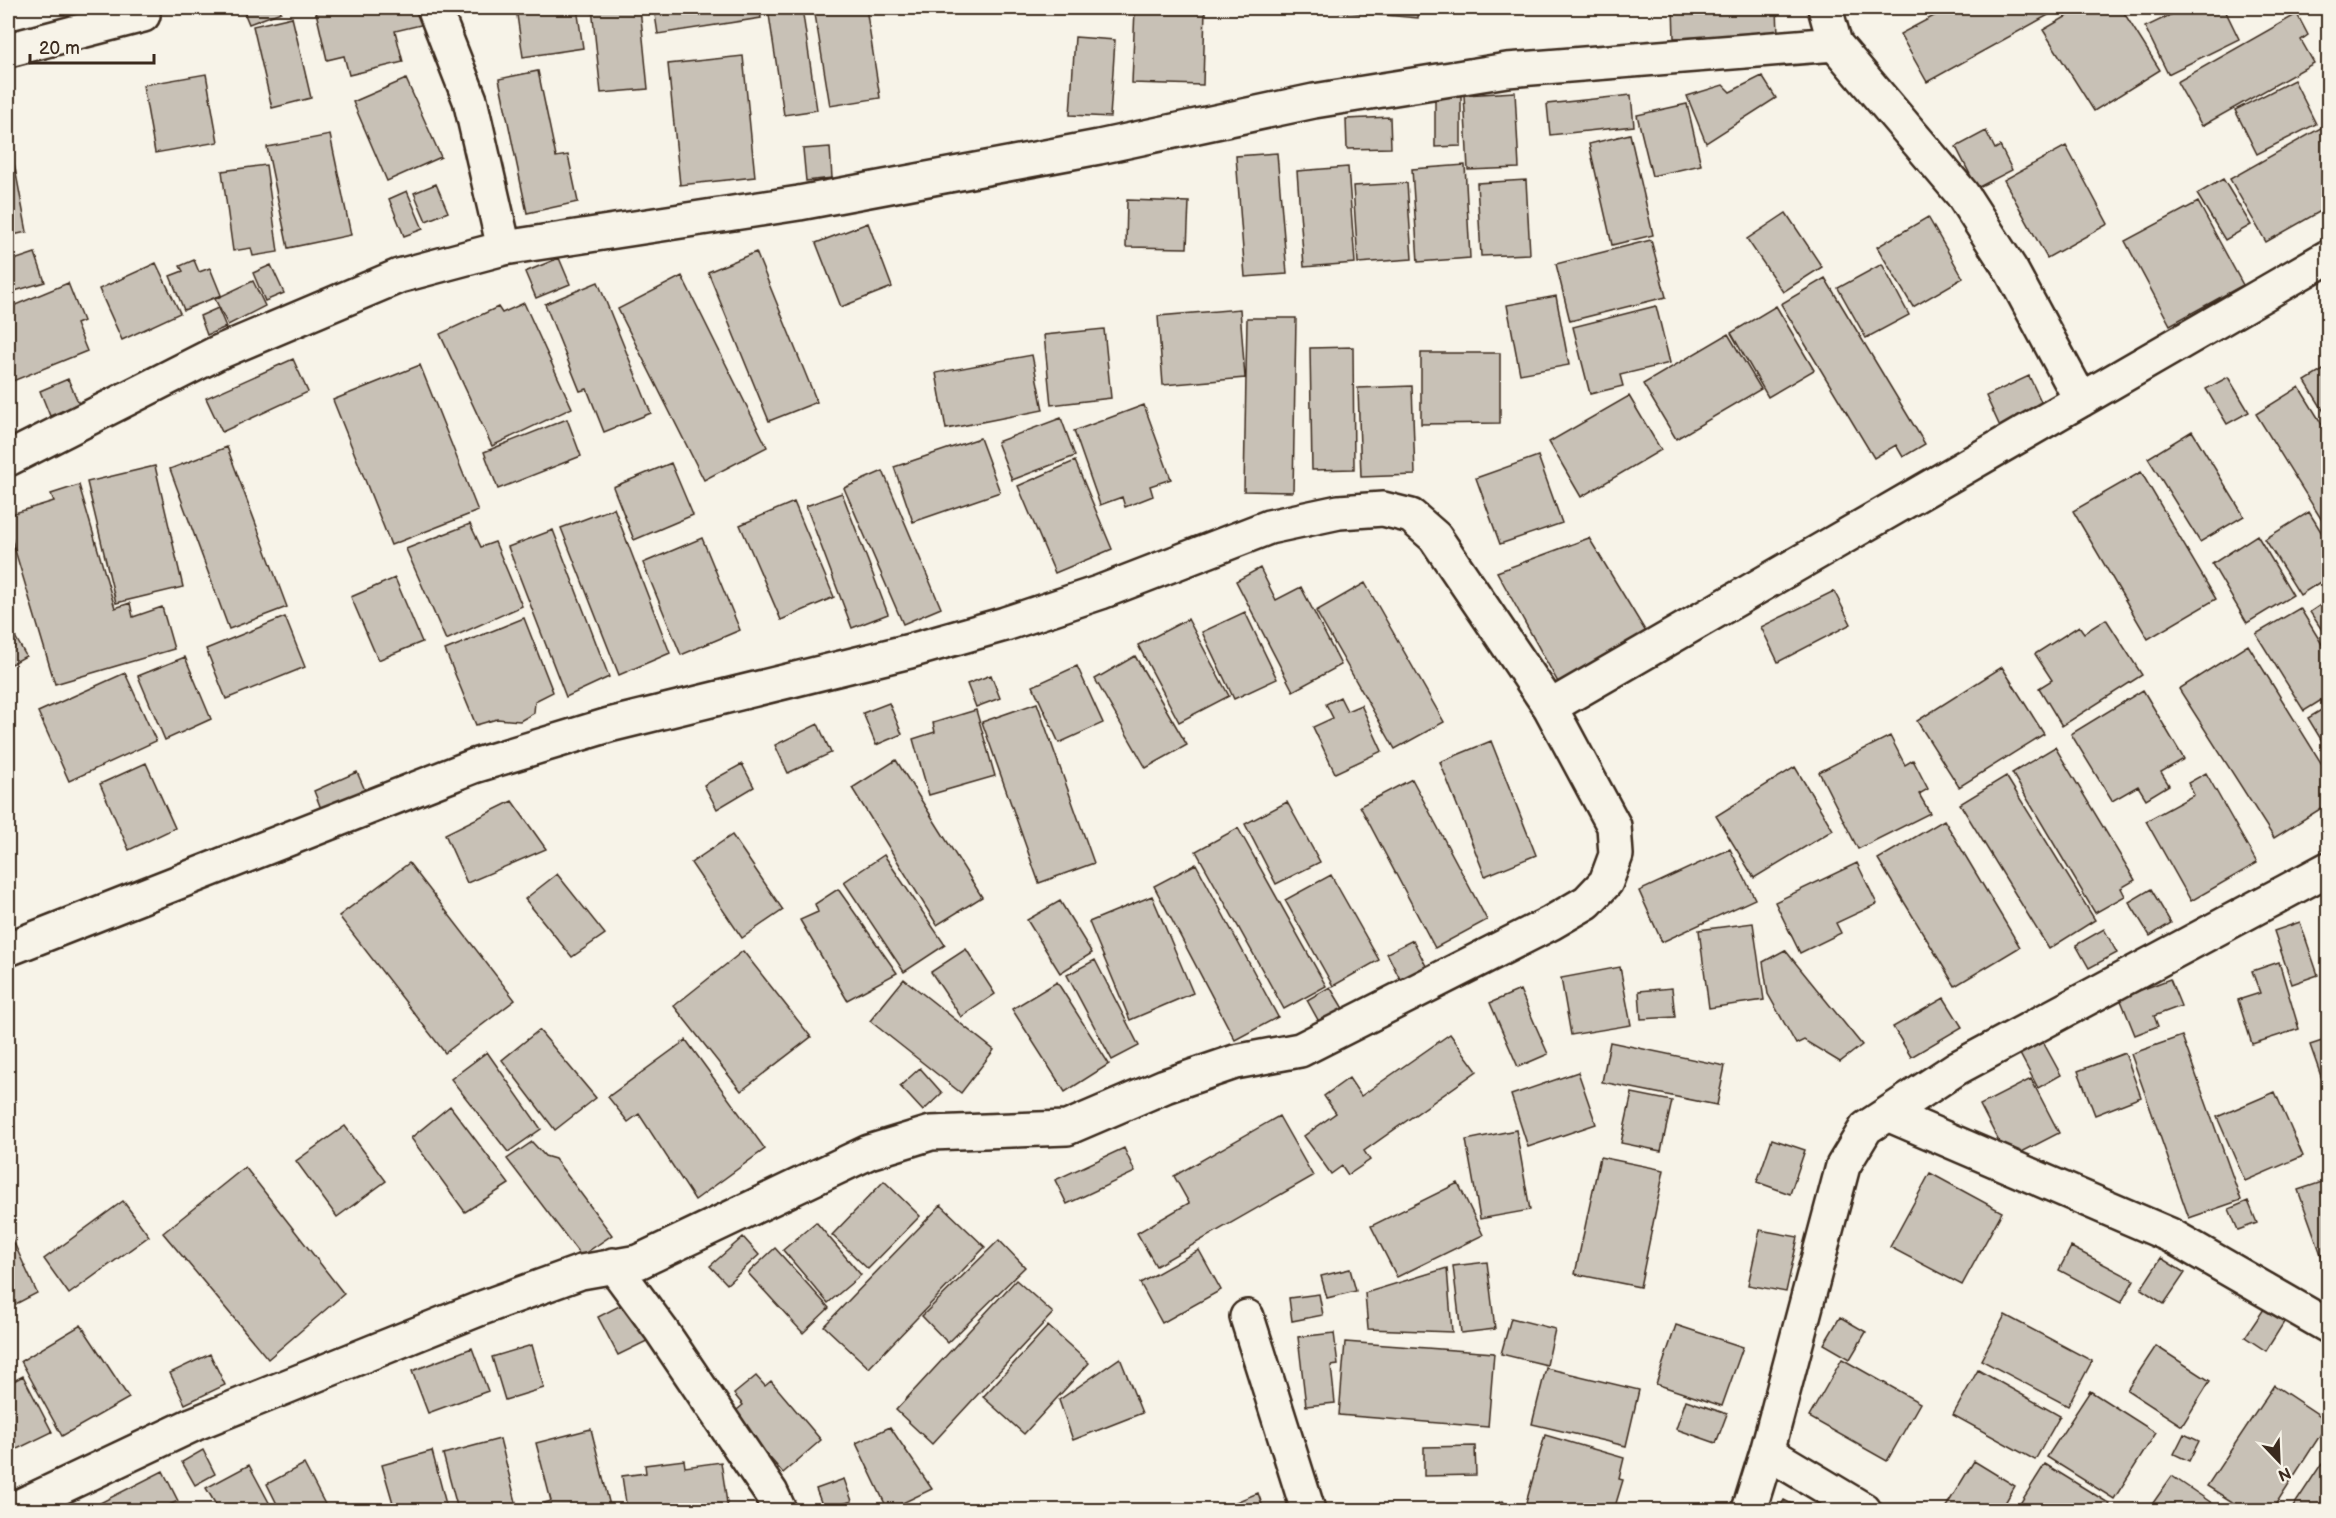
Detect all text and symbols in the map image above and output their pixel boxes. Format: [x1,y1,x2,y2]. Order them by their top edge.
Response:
scale bar [30,27,154,65]
text: 20 m [39,38,80,59]
north arrow [2249,1431,2309,1491]
text: N [2275,1462,2294,1485]

